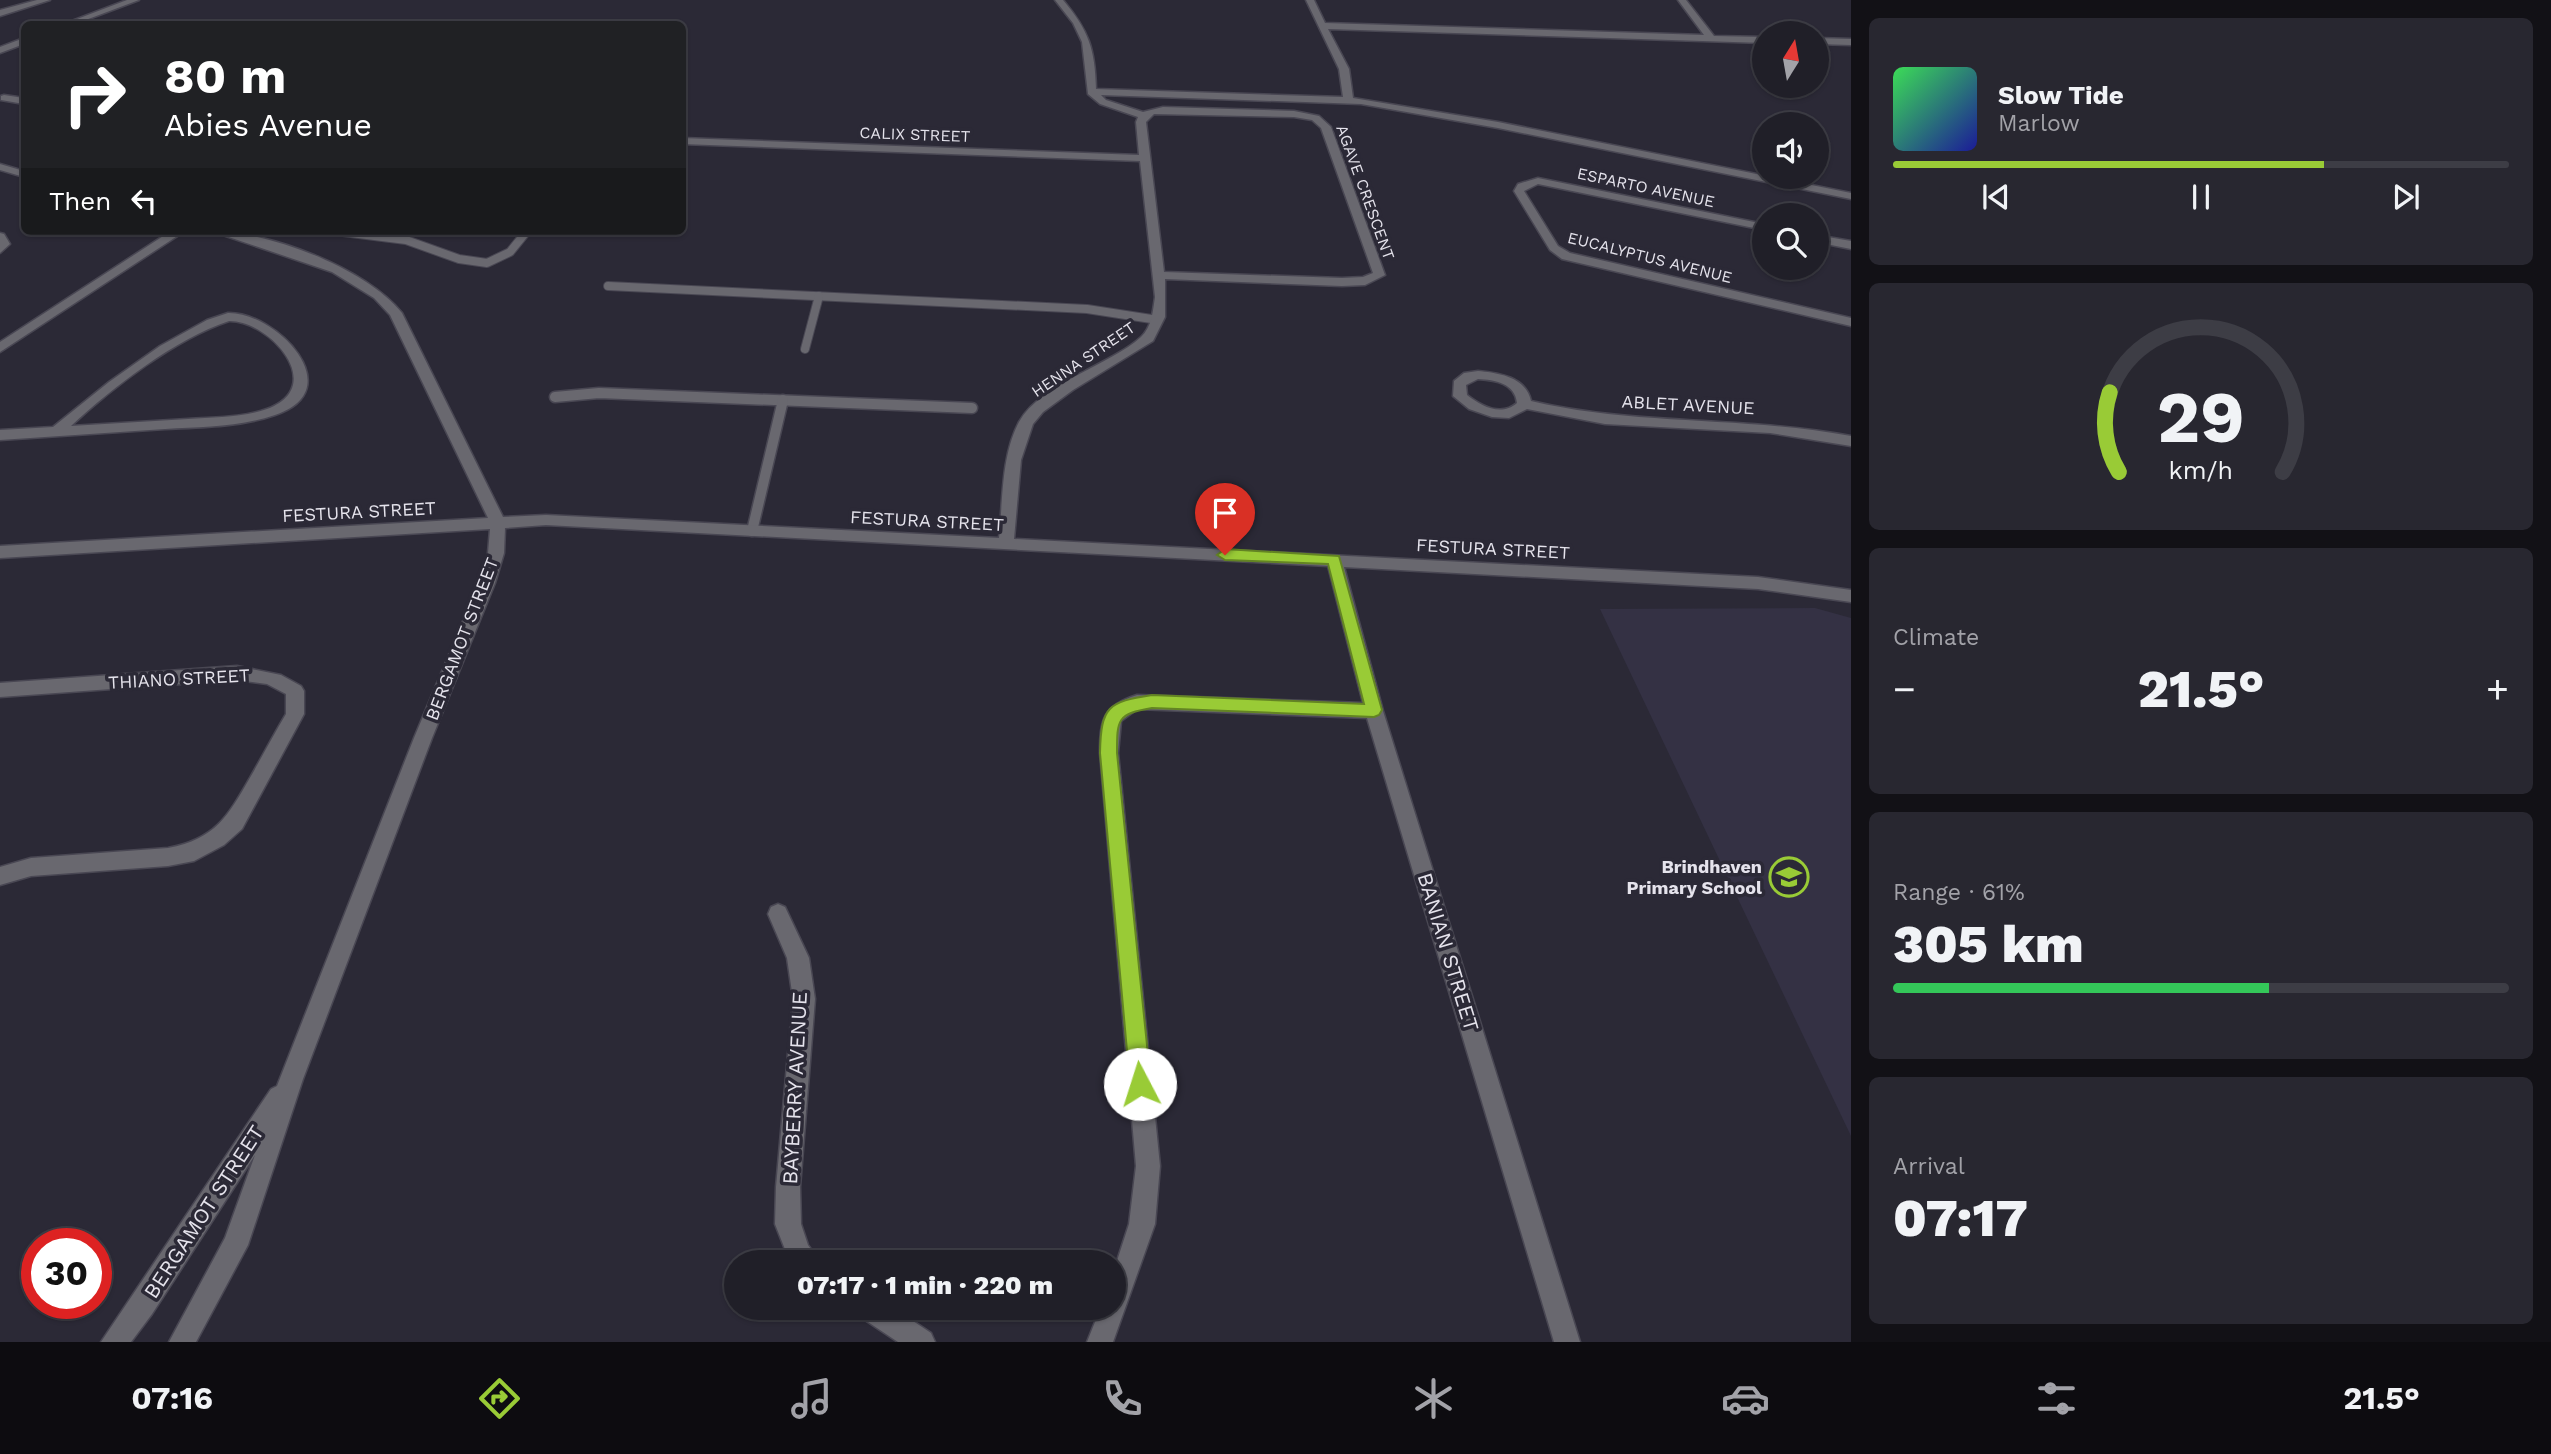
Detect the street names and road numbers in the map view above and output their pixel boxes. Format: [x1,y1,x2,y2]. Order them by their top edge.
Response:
street label: AGAVE CRESCENT [1332,122,1399,262]
street label: CALIX STREET [859,123,971,146]
street label: ESPARTO AVENUE [1576,164,1716,211]
street label: EUCALYPTUS AVENUE [1566,228,1734,287]
street label: HENNA STREET [1028,318,1139,401]
street label: ABLET AVENUE [1621,391,1755,418]
street label: FESTURA STREET [282,497,437,526]
street label: FESTURA STREET [850,506,1005,535]
street label: FESTURA STREET [1416,534,1571,563]
street label: BERGAMOT STREET [421,554,502,723]
street label: THIANO STREET [108,664,250,693]
street label: BANIAN STREET [1412,870,1485,1034]
street label: BAYBERRY AVENUE [777,991,812,1185]
street label: BERGAMOT STREET [138,1120,269,1303]

